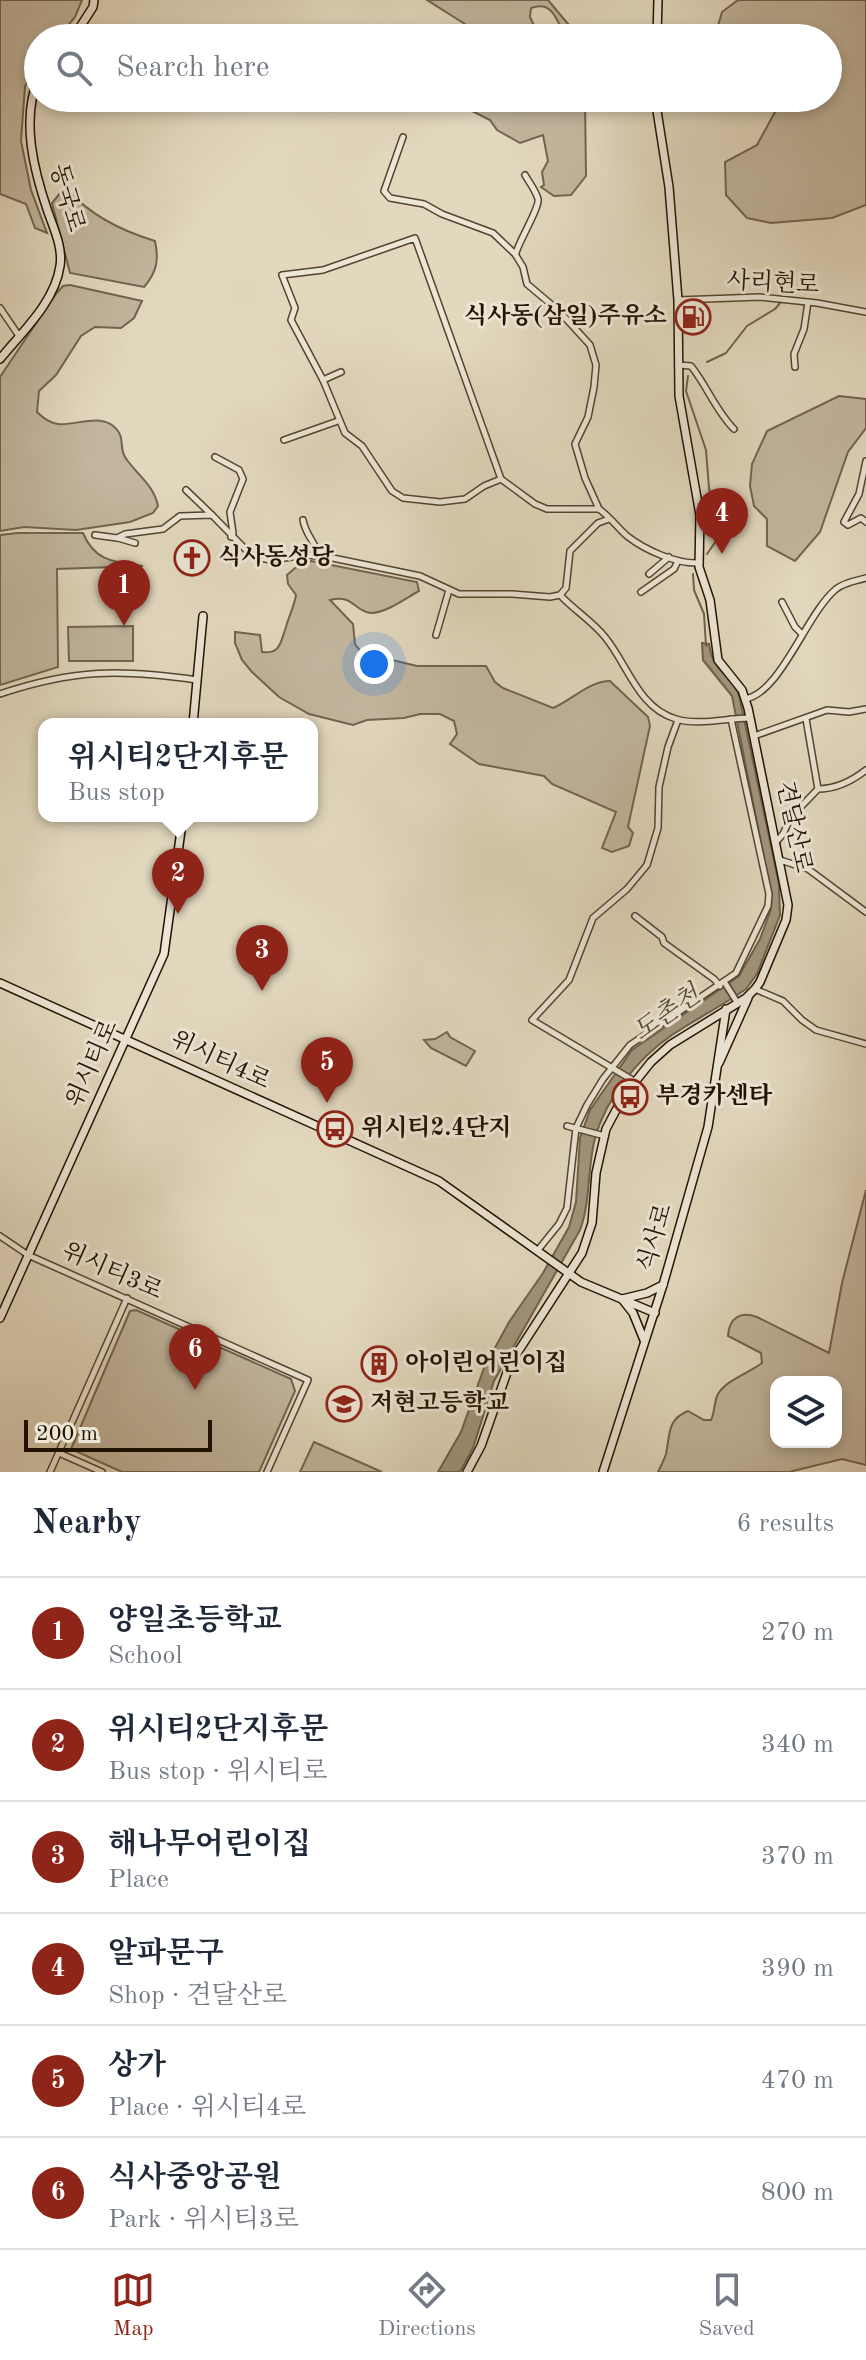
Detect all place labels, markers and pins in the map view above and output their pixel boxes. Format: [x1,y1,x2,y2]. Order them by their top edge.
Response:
fuel station icon: 식사동(삼일)주유소 [674,298,712,336]
place label: 식사동(삼일)주유소 [464,302,667,329]
pin: 4 [696,488,748,554]
church icon: 식사동성당 [173,539,211,577]
place label: 식사동성당 [218,543,335,570]
pin: 1 [98,560,150,626]
pin: 2 [152,848,204,914]
pin: 3 [236,925,288,991]
pin: 5 [301,1037,353,1103]
bus stop icon: 부경카센타 [611,1078,649,1116]
place label: 부경카센타 [656,1082,773,1109]
bus stop icon: 위시티2.4단지 [316,1110,354,1148]
place label: 위시티2.4단지 [361,1114,511,1141]
pin: 6 [169,1324,221,1390]
building icon: 아이린어린이집 [360,1345,398,1383]
place label: 아이린어린이집 [405,1349,567,1376]
school or university icon: 저현고등학교 [325,1385,363,1423]
place label: 저현고등학교 [370,1389,509,1416]

